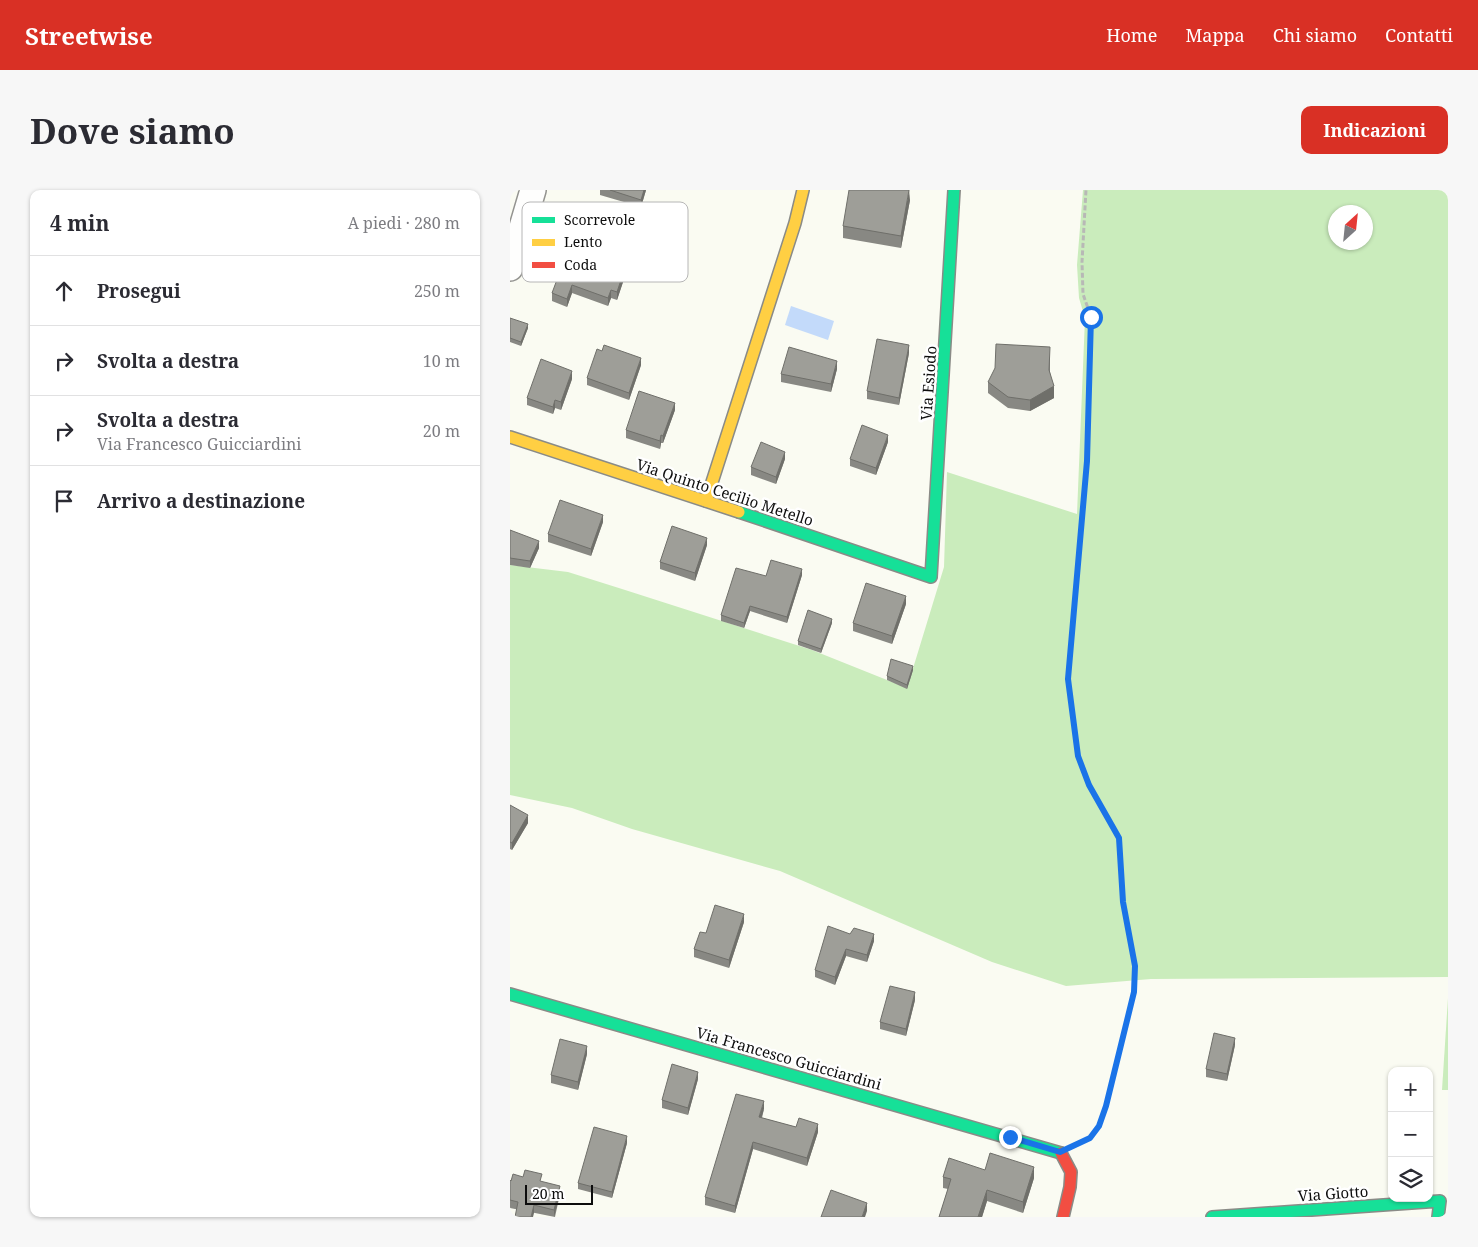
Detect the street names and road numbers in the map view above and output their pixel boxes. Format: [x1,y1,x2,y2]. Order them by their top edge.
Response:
street label: Via Esiodo [915,345,941,421]
street label: Via Quinto Cecilio Metello [634,454,816,530]
street label: Via Francesco Guicciardini [694,1022,884,1094]
street label: Via Giotto [1297,1181,1369,1205]

